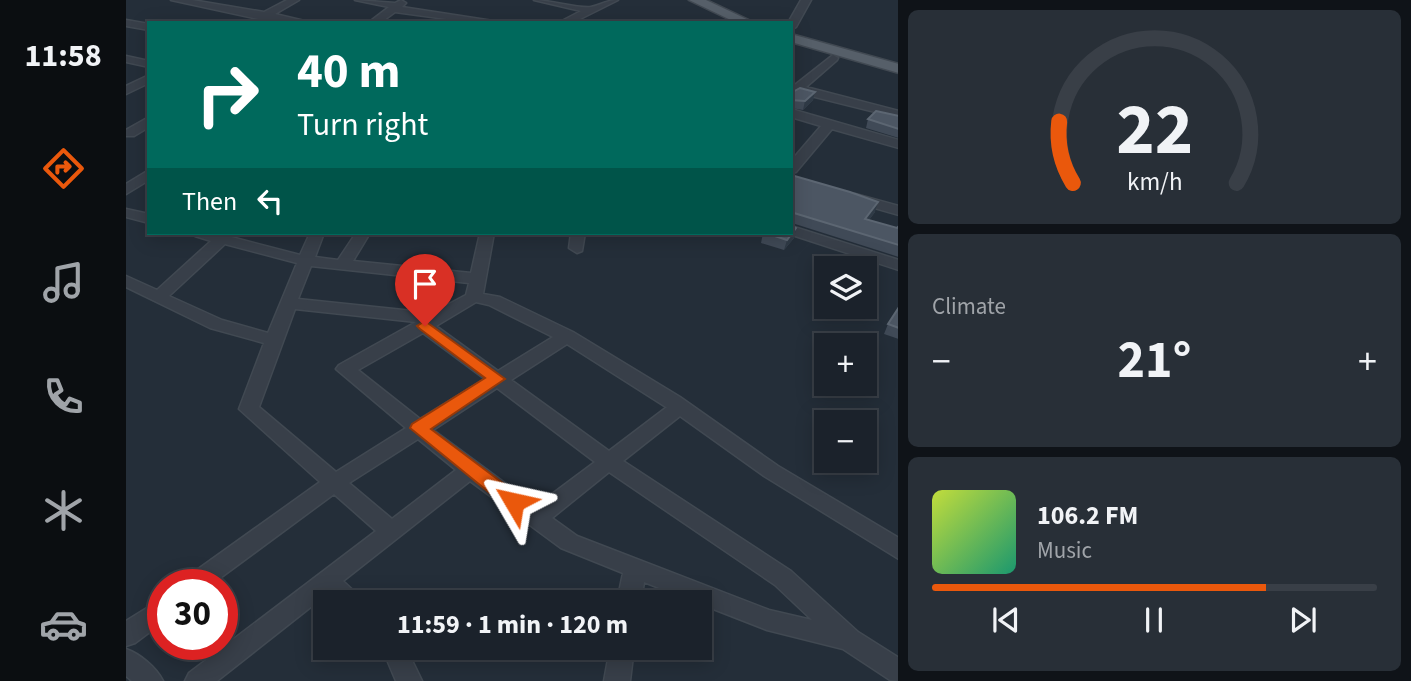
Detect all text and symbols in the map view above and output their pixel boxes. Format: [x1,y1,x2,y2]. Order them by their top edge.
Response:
text: 11:58 [24,33,102,79]
text: 40 m [297,37,401,107]
icon: right [182,49,273,140]
text: 22 [1116,78,1193,182]
text: Turn right [297,102,428,148]
icon: directions [39,144,88,193]
text: km/h [1127,164,1182,200]
icon: left [251,182,289,220]
text: Then [182,183,237,220]
pin [395,254,455,326]
map controls [814,256,877,473]
button: layers [814,256,877,319]
icon: music [39,258,88,307]
icon: arrive [406,265,444,303]
text: Climate [932,290,1006,323]
text: 21° [1118,324,1191,398]
button: + [814,333,877,396]
text: − [932,335,951,389]
text: + [1358,335,1377,389]
icon: phone [39,372,88,421]
button: − [814,410,877,473]
position arrow [477,465,551,539]
icon: climate [39,486,88,535]
text: 106.2 FM [1037,497,1138,534]
text: Music [1037,534,1092,567]
speed limit sign: 30 [147,569,238,660]
icon: car [39,600,88,649]
icon: previous [987,601,1025,639]
icon: pause [1135,601,1173,639]
icon: next [1284,601,1322,639]
text: 11:59 · 1 min · 120 m [397,606,628,643]

